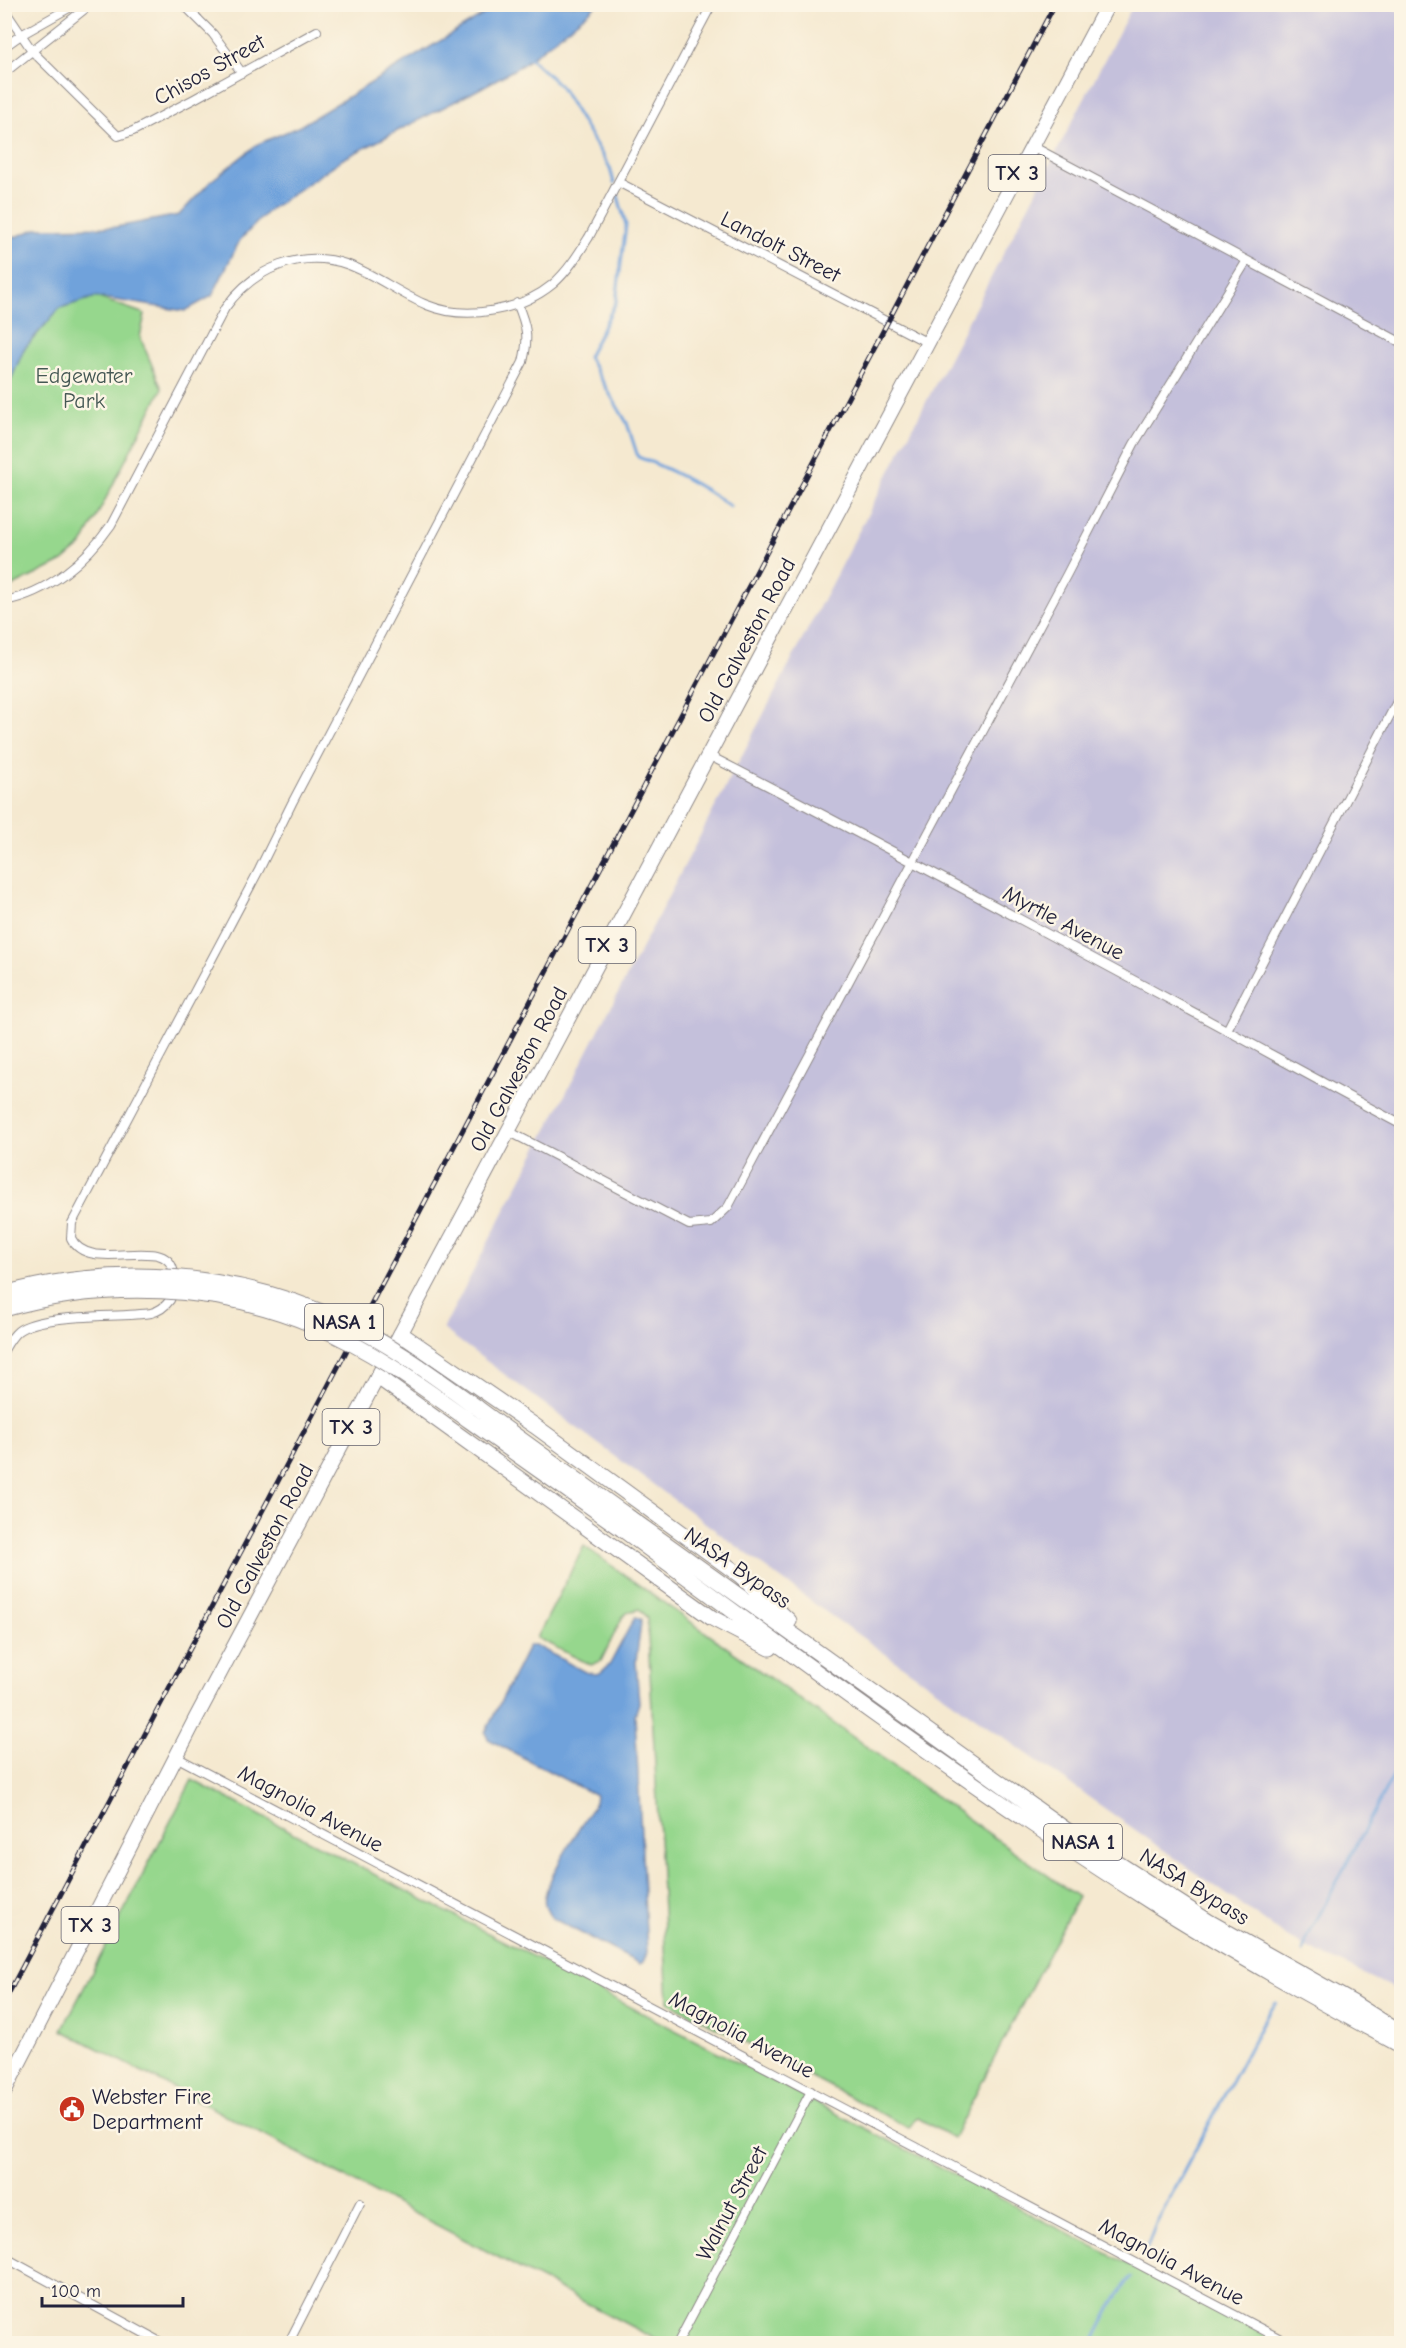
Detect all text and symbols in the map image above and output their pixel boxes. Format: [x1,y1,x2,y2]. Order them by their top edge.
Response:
street label: Chisos Street [150,28,270,111]
road number: TX 3 [988,155,1046,191]
street label: Landolt Street [716,206,845,289]
park label: Edgewater Park [35,363,133,414]
street label: Old Galveston Road [692,554,801,727]
street label: Myrtle Avenue [998,880,1129,966]
road number: TX 3 [578,927,636,963]
street label: Old Galveston Road [464,983,573,1156]
road number: NASA 1 [305,1304,383,1340]
road number: TX 3 [322,1409,380,1445]
street label: Old Galveston Road [210,1460,319,1633]
street label: NASA Bypass [679,1522,796,1614]
street label: Magnolia Avenue [233,1760,388,1858]
road number: NASA 1 [1044,1824,1122,1860]
street label: NASA Bypass [1135,1843,1254,1931]
road number: TX 3 [62,1907,118,1943]
street label: Magnolia Avenue [664,1986,819,2084]
place label: Webster Fire Department [92,2084,211,2135]
public building icon: Webster Fire Department [57,2094,87,2124]
street label: Walnut Street [691,2141,773,2265]
street label: Magnolia Avenue [1094,2213,1249,2311]
scale bar [42,2270,183,2308]
text: 100 m [51,2281,101,2302]

